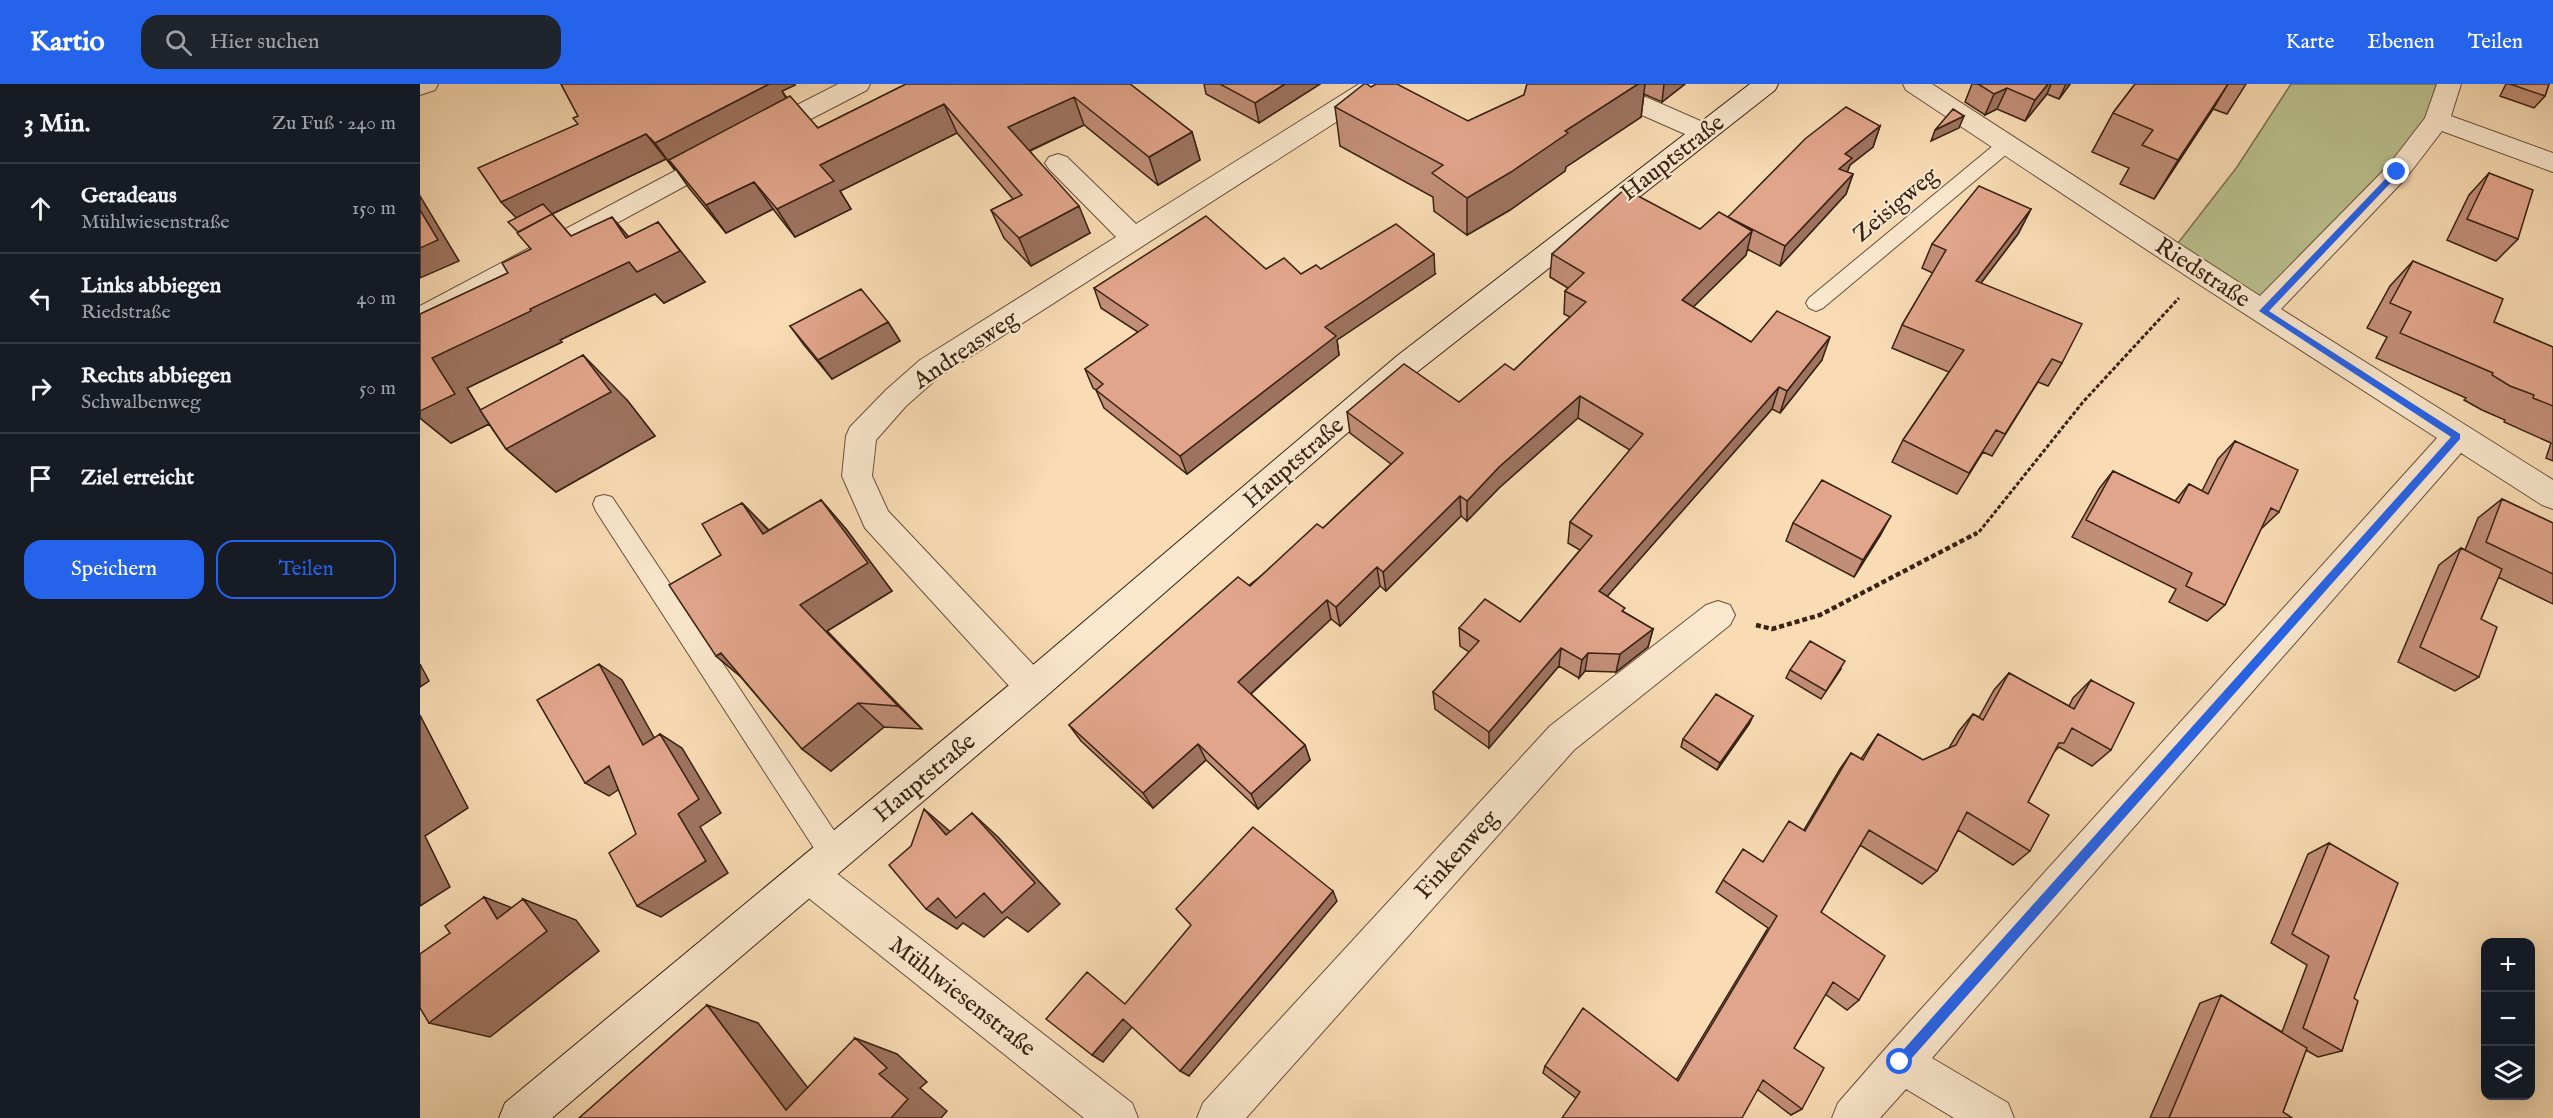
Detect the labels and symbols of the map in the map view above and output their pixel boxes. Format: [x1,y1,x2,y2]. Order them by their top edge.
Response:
street label: Hauptstraße [1615,108,1731,209]
route end [2383,158,2409,184]
street label: Zeisigweg [1847,160,1946,250]
street label: Riedstraße [2149,231,2256,316]
street label: Andreasweg [907,303,1025,397]
street label: Hauptstraße [1237,411,1351,515]
street label: Hauptstraße [868,726,982,830]
street label: Finkenweg [1409,803,1506,906]
street label: Mühlwiesenstraße [882,930,1042,1064]
route start [1886,1048,1912,1074]

